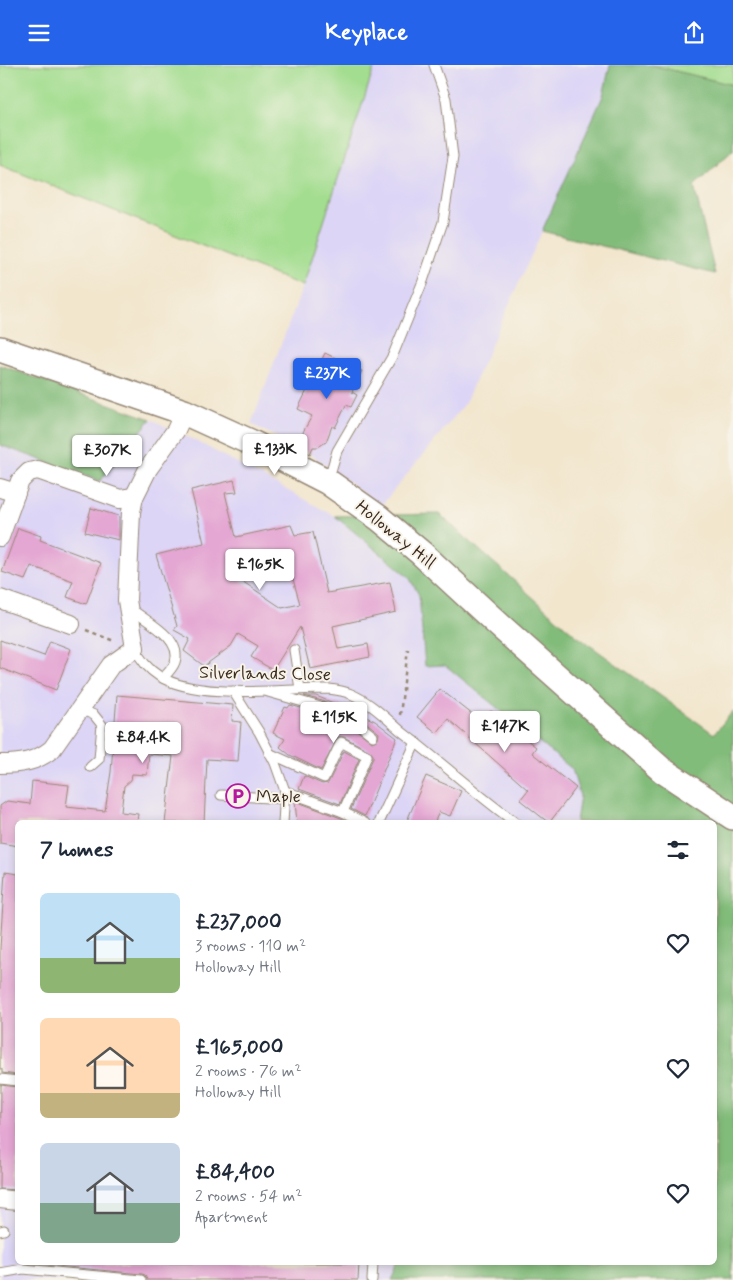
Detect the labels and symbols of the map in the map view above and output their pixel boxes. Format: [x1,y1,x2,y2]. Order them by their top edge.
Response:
pin: £237K [292,357,362,400]
pin: £133K [240,433,310,476]
pin: £307K [72,435,142,477]
street label: Holloway Hill [350,495,441,575]
pin: £165K [225,549,295,591]
street label: Silverlands Close [199,661,331,687]
pin: £115K [299,701,369,744]
pin: £147K [470,711,540,753]
pin: £84.4K [102,721,184,764]
parking icon: Maple [225,783,251,809]
place label: Maple [256,785,301,809]

